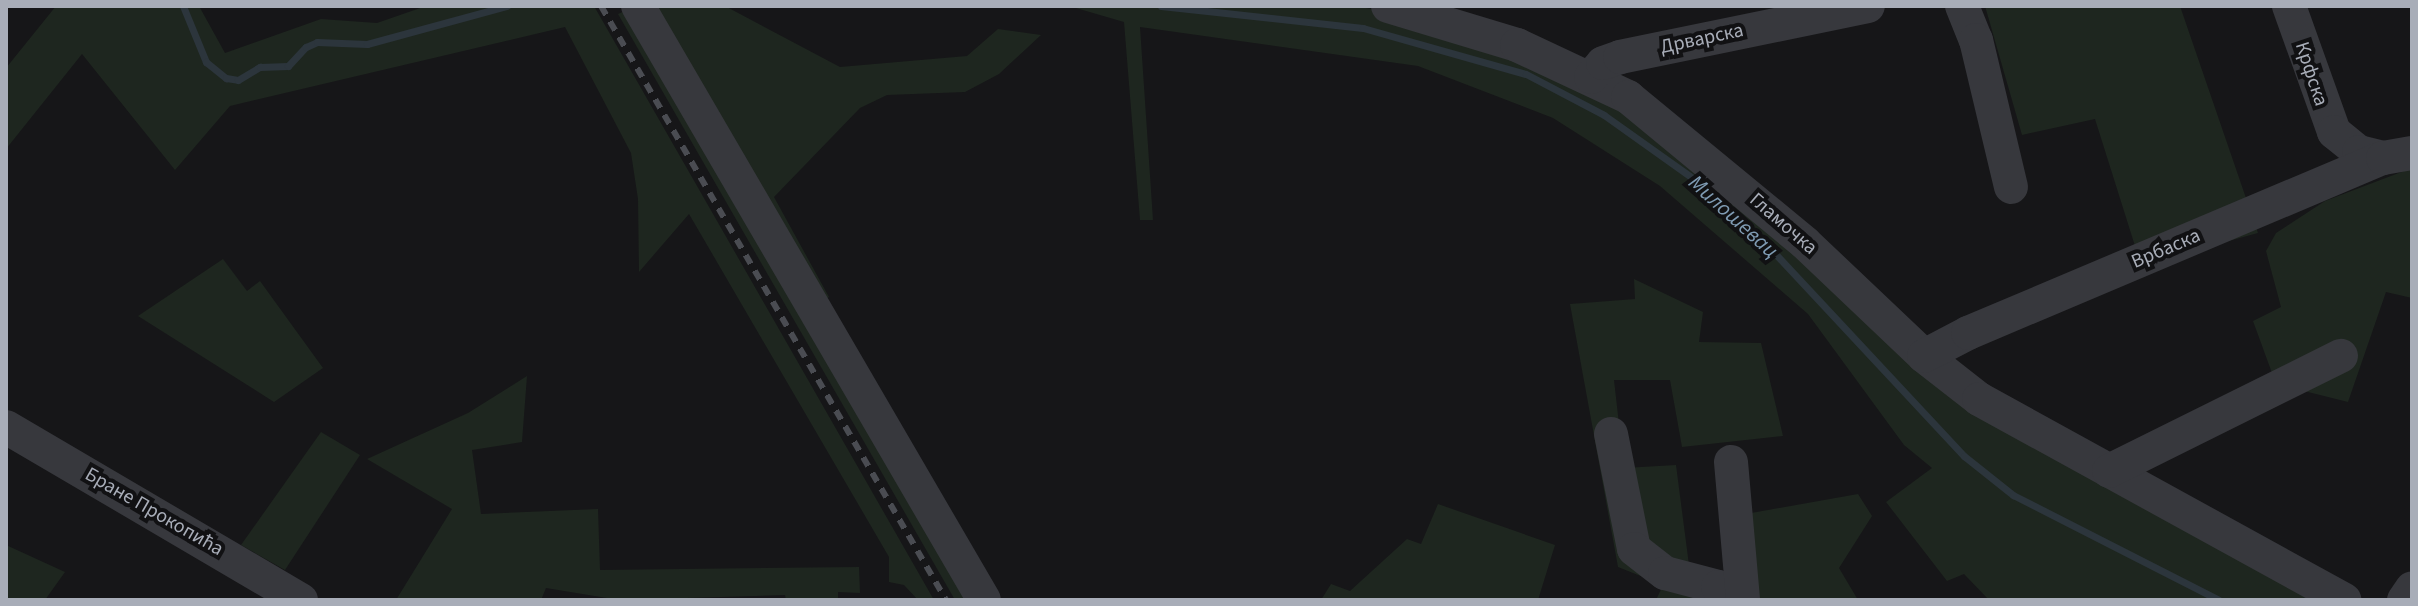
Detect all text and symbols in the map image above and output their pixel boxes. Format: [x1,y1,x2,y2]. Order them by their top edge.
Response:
street label: Дрварска [1658,18,1746,60]
street label: Крфска [2289,39,2333,109]
water label: Милошевац [1683,170,1783,264]
street label: Гламочка [1744,188,1822,260]
street label: Врбаска [2128,224,2204,274]
street label: Бране Прокопића [80,463,228,561]

